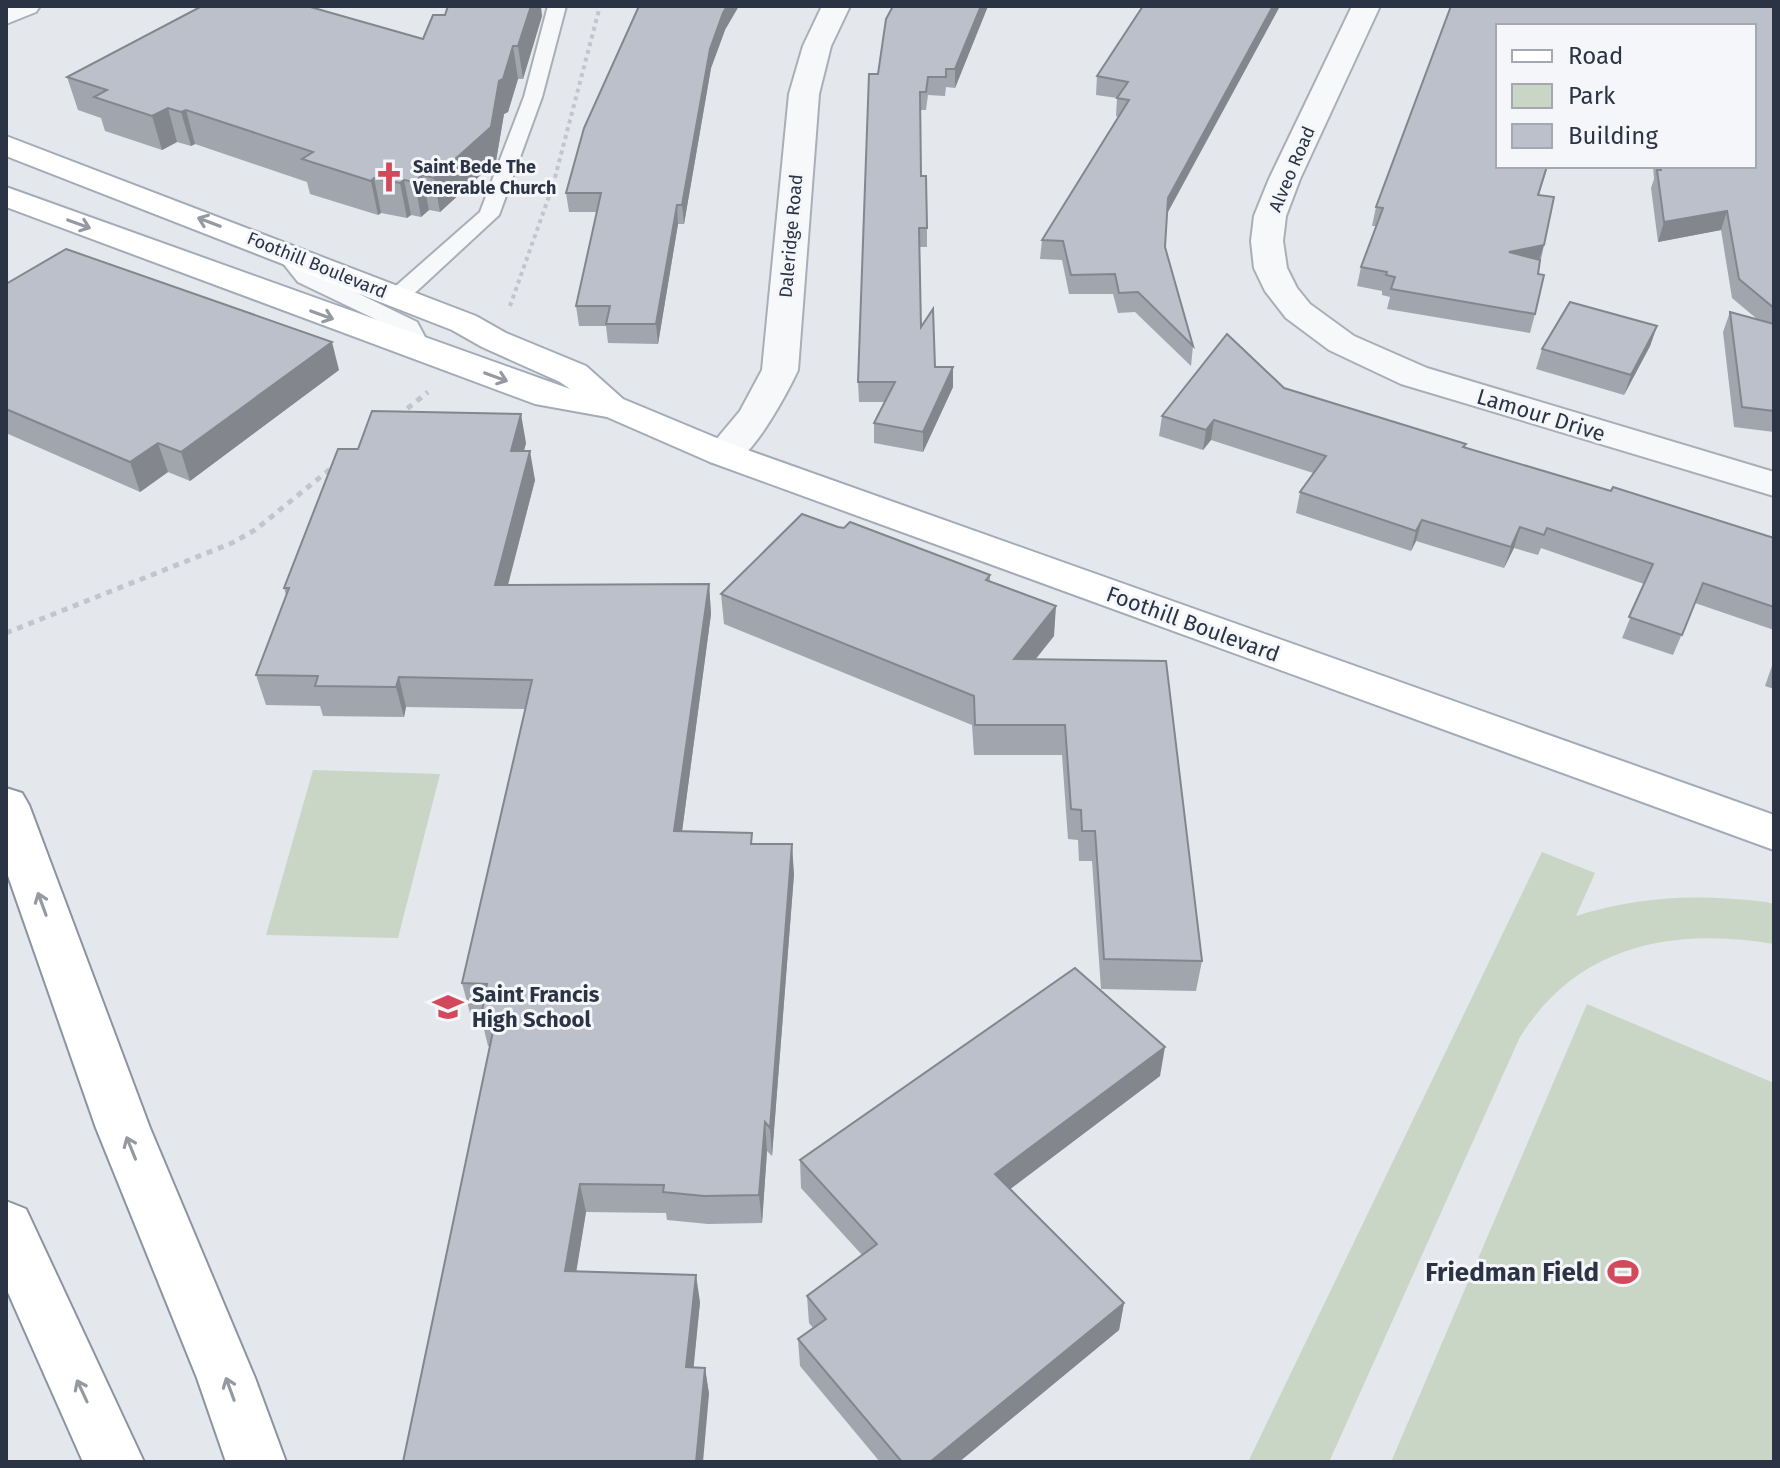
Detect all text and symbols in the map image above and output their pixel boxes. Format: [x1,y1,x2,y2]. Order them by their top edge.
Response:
legend [1496,24,1756,168]
text: Road [1568,42,1623,70]
text: Park [1568,82,1616,110]
text: Building [1568,122,1658,150]
street label: Alveo Road [1264,123,1320,215]
place label: Saint Bede The Venerable Church [412,156,556,199]
church icon: Saint Bede The Venerable Church [372,160,406,194]
street label: Daleridge Road [775,173,807,299]
one-way arrow [197,214,222,228]
one-way arrow [66,218,91,232]
street label: Foothill Boulevard [244,227,390,303]
one-way arrow [310,309,334,323]
one-way arrow [483,371,508,385]
street label: Lamour Drive [1473,383,1609,447]
street label: Foothill Boulevard [1103,580,1283,668]
one-way arrow [34,892,49,917]
place label: Saint Francis High School [472,981,600,1033]
school or university icon: Saint Francis High School [431,990,465,1024]
one-way arrow [123,1136,138,1161]
sports icon: Friedman Field [1606,1255,1640,1289]
place label: Friedman Field [1425,1257,1599,1288]
one-way arrow [222,1377,236,1402]
one-way arrow [74,1379,89,1403]

